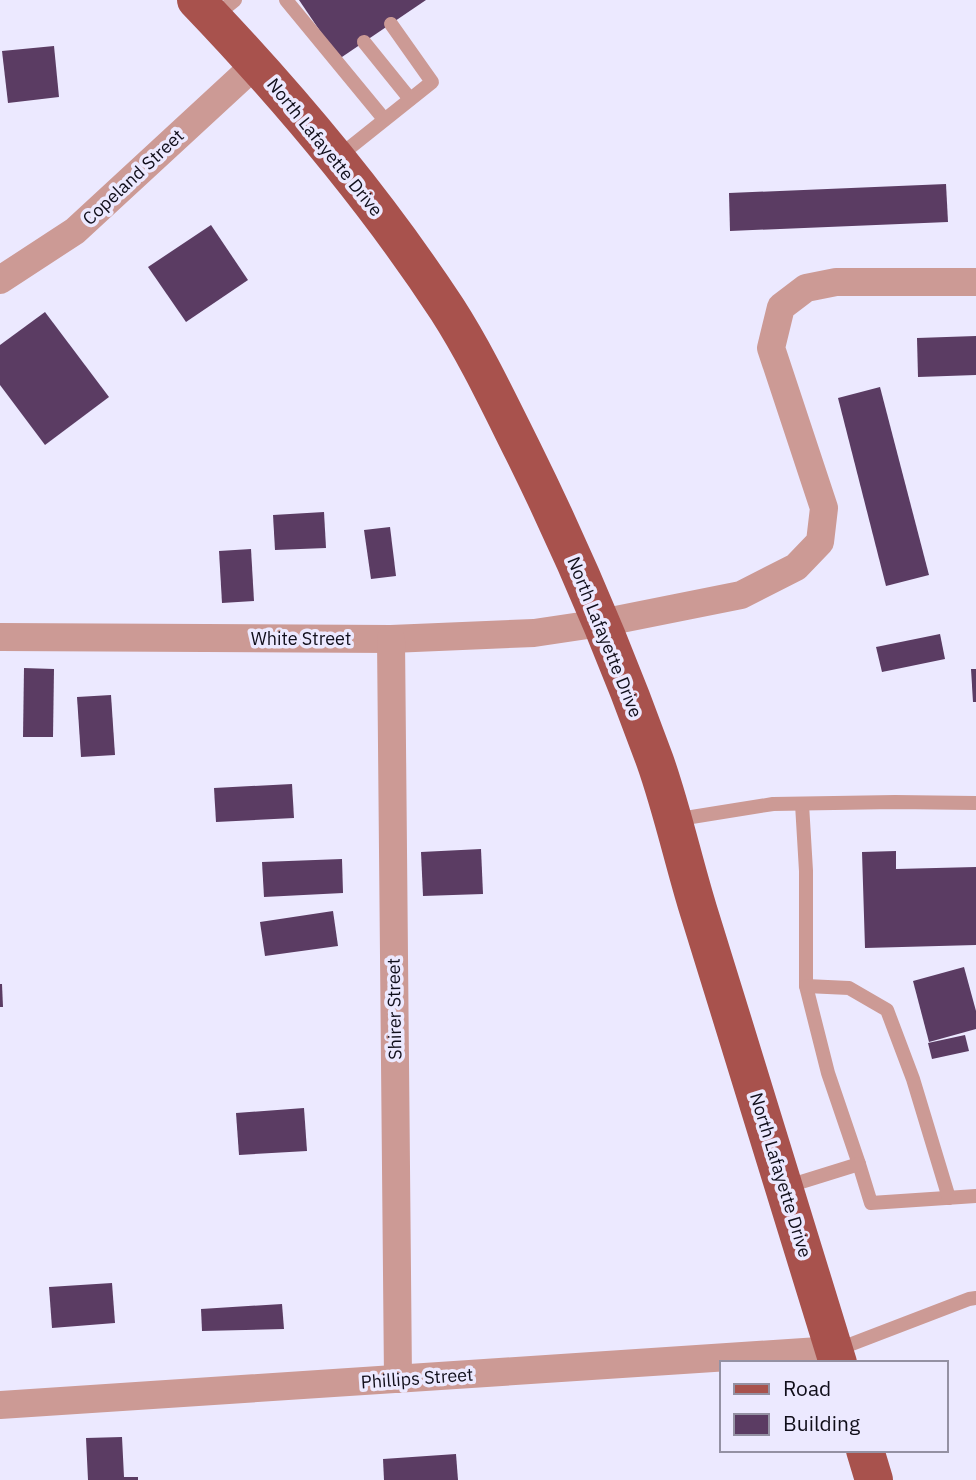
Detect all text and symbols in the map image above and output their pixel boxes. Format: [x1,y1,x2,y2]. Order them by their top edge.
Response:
street label: North Lafayette Drive [262,73,388,221]
street label: Copeland Street [77,124,189,230]
street label: North Lafayette Drive [562,553,648,721]
street label: White Street [251,627,351,650]
street label: Shirer Street [382,958,406,1060]
street label: North Lafayette Drive [745,1090,817,1260]
legend [720,1361,948,1452]
street label: Phillips Street [360,1363,474,1393]
text: Road [783,1374,831,1402]
text: Building [783,1409,860,1437]

